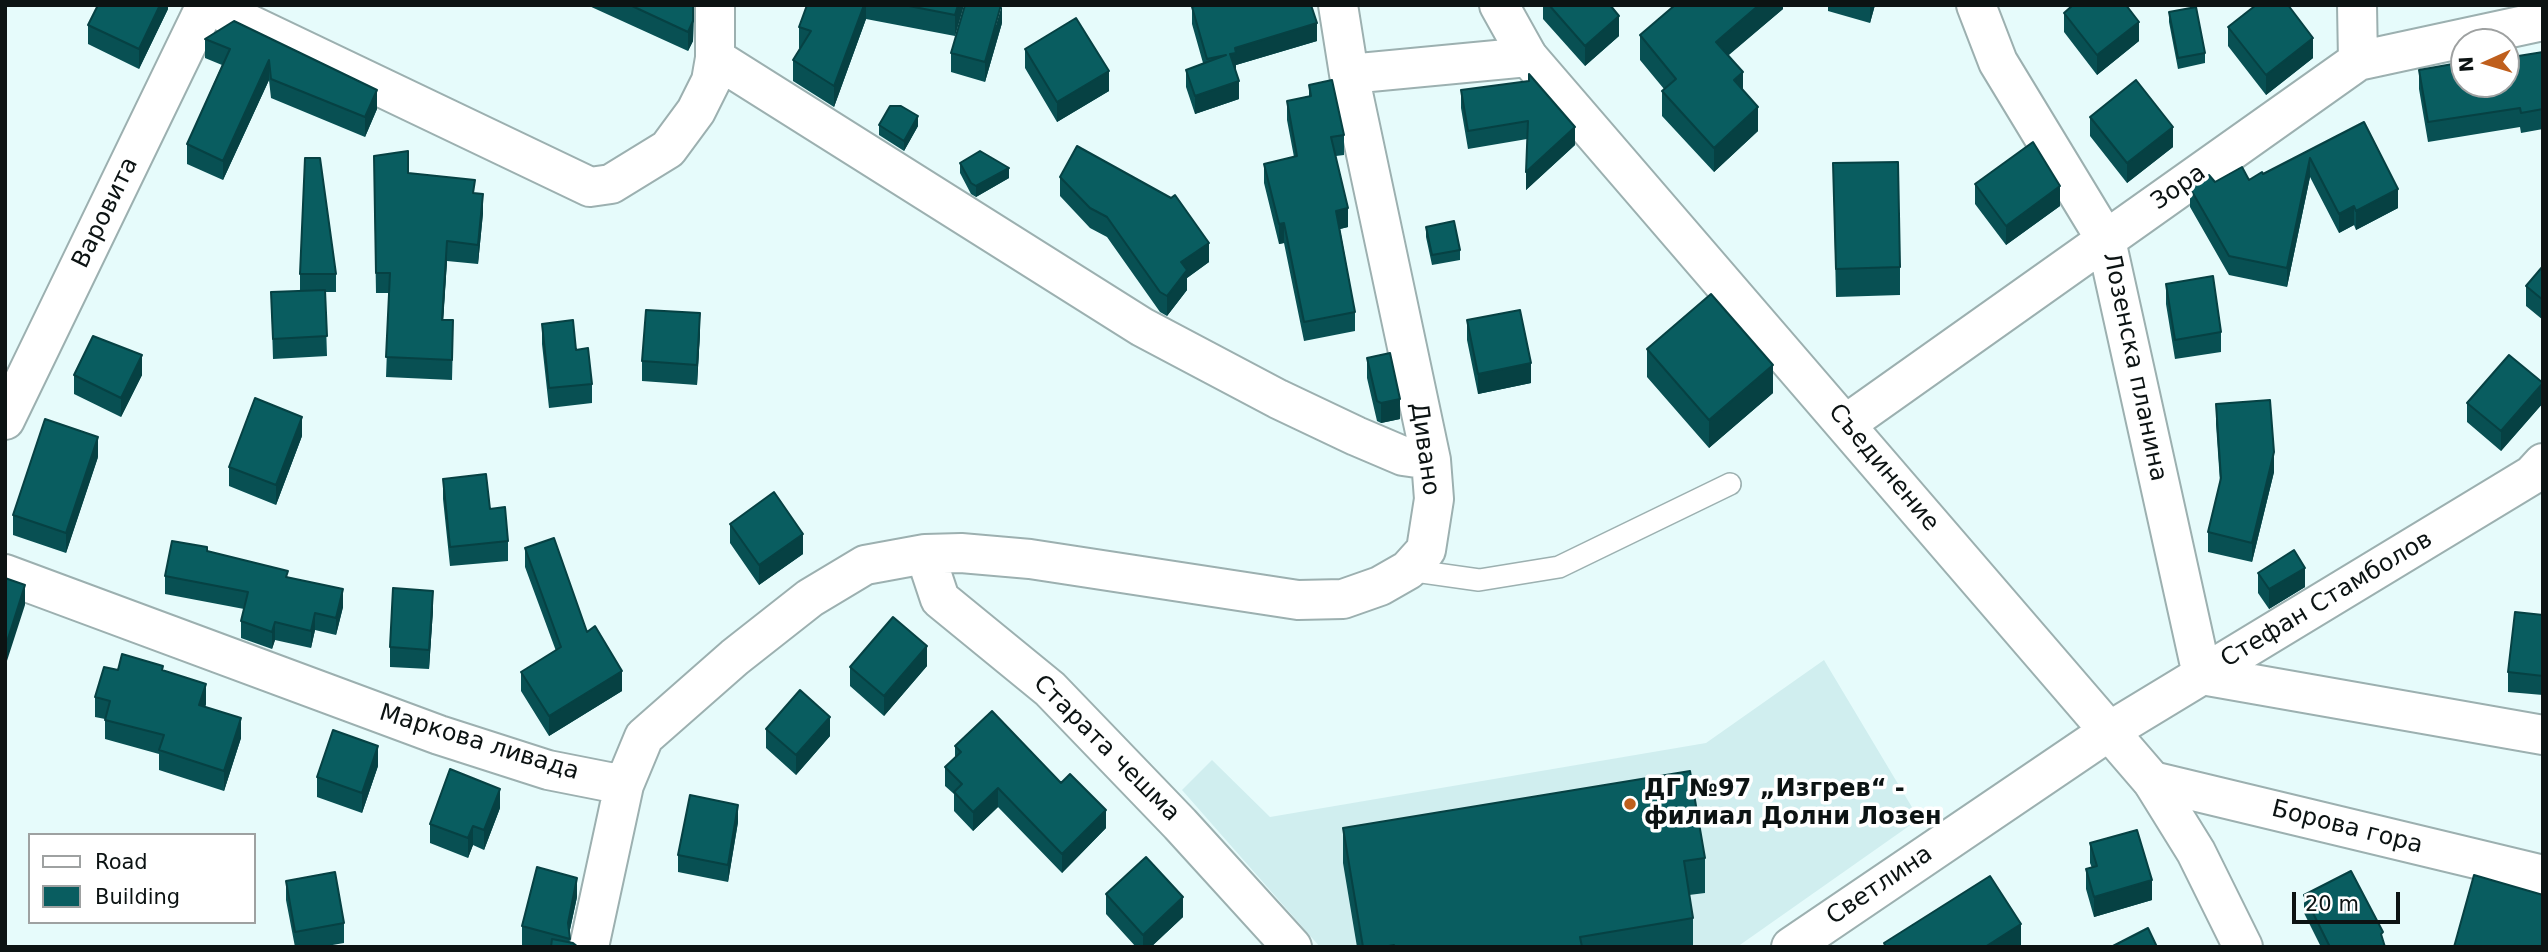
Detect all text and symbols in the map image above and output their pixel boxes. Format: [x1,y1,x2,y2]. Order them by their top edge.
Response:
north arrow [2450,28,2520,98]
text: N [2455,56,2478,73]
street label: Варовита [67,153,145,273]
street label: Зора [2146,159,2212,217]
street label: Лозенска планина [2096,250,2172,484]
street label: Съединение [1821,399,1945,537]
street label: Дивано [1403,401,1445,497]
street label: Стефан Стамболов [2216,526,2438,674]
street label: Старата чешма [1027,670,1185,828]
street label: Маркова ливада [376,699,582,787]
place label: ДГ №97 „Изгрев“ - филиал Долни Лозен [1644,776,1942,832]
street label: Борова гора [2268,795,2426,861]
marker: ДГ №97 „Изгрев“ - филиал Долни Лозен [1622,796,1638,812]
legend [28,833,256,924]
street label: Светлина [1822,840,1938,932]
text: Road [95,850,148,874]
scale bar [2296,878,2404,922]
text: Building [95,885,180,909]
text: 20 m [2305,892,2359,916]

